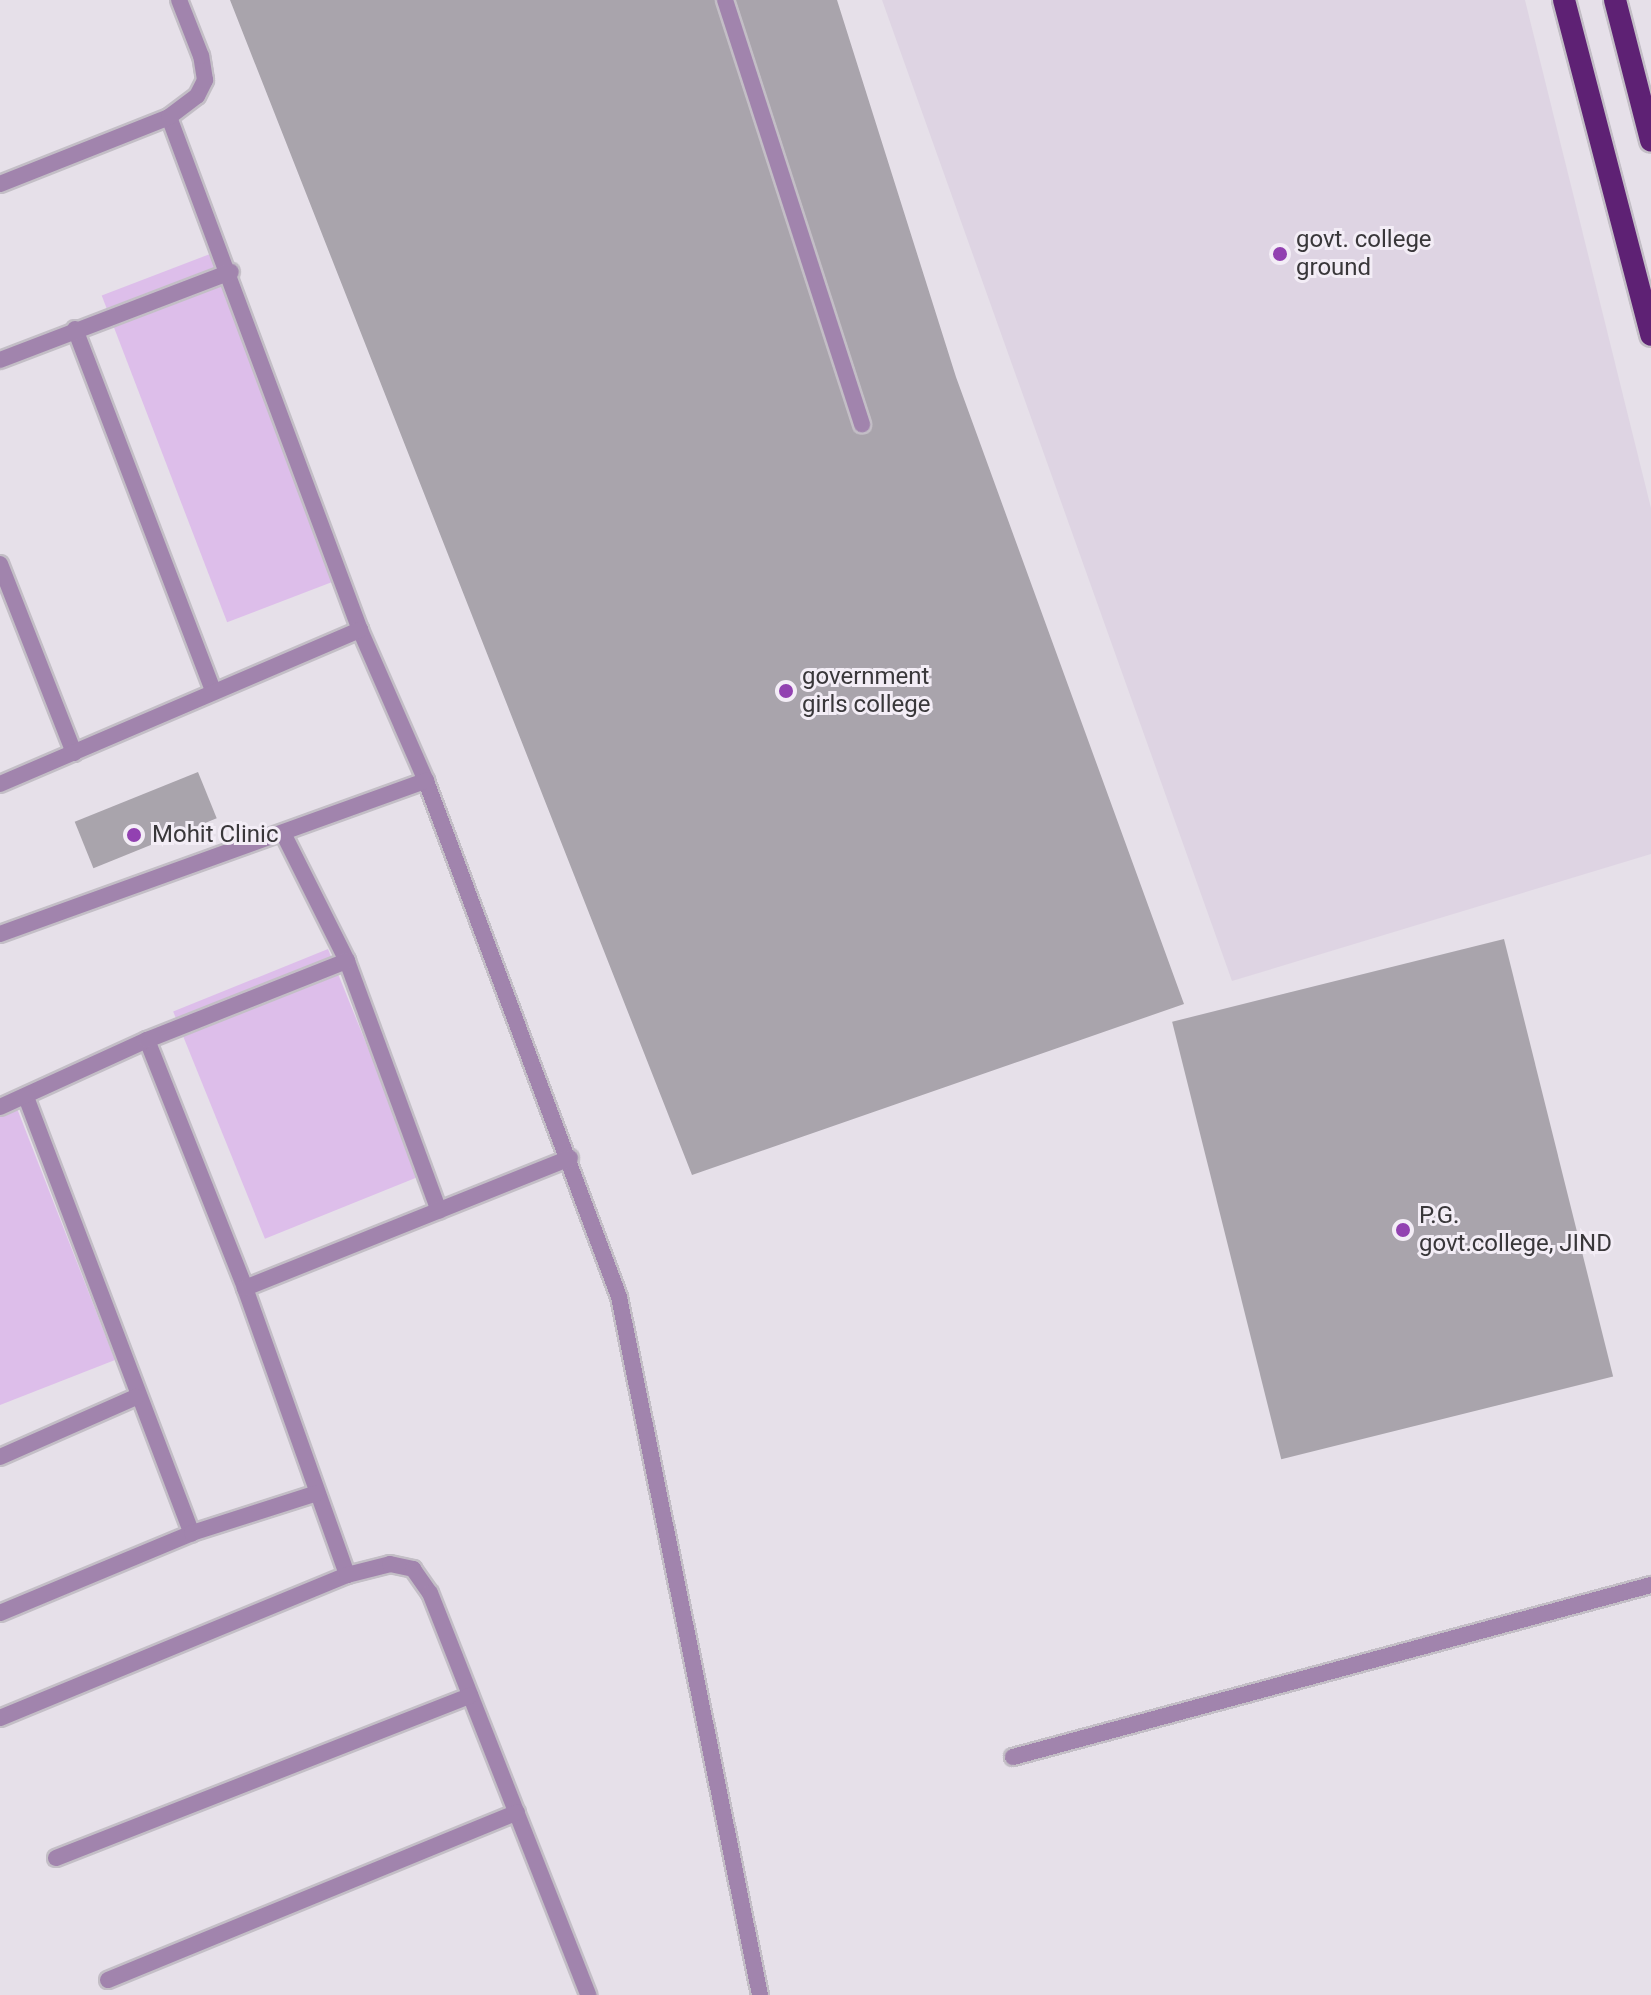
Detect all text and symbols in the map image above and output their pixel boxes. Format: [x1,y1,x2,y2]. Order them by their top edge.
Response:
place label: govt. college ground [1296,226,1432,282]
marker: govt. college ground [1271,245,1289,263]
place label: government girls college [802,663,930,719]
marker: government girls college [777,682,795,700]
place label: Mohit Clinic [152,821,278,849]
marker: Mohit Clinic [123,824,145,846]
place label: P.G. govt.college, JIND [1419,1202,1612,1258]
marker: P.G. govt.college, JIND [1394,1221,1412,1239]

